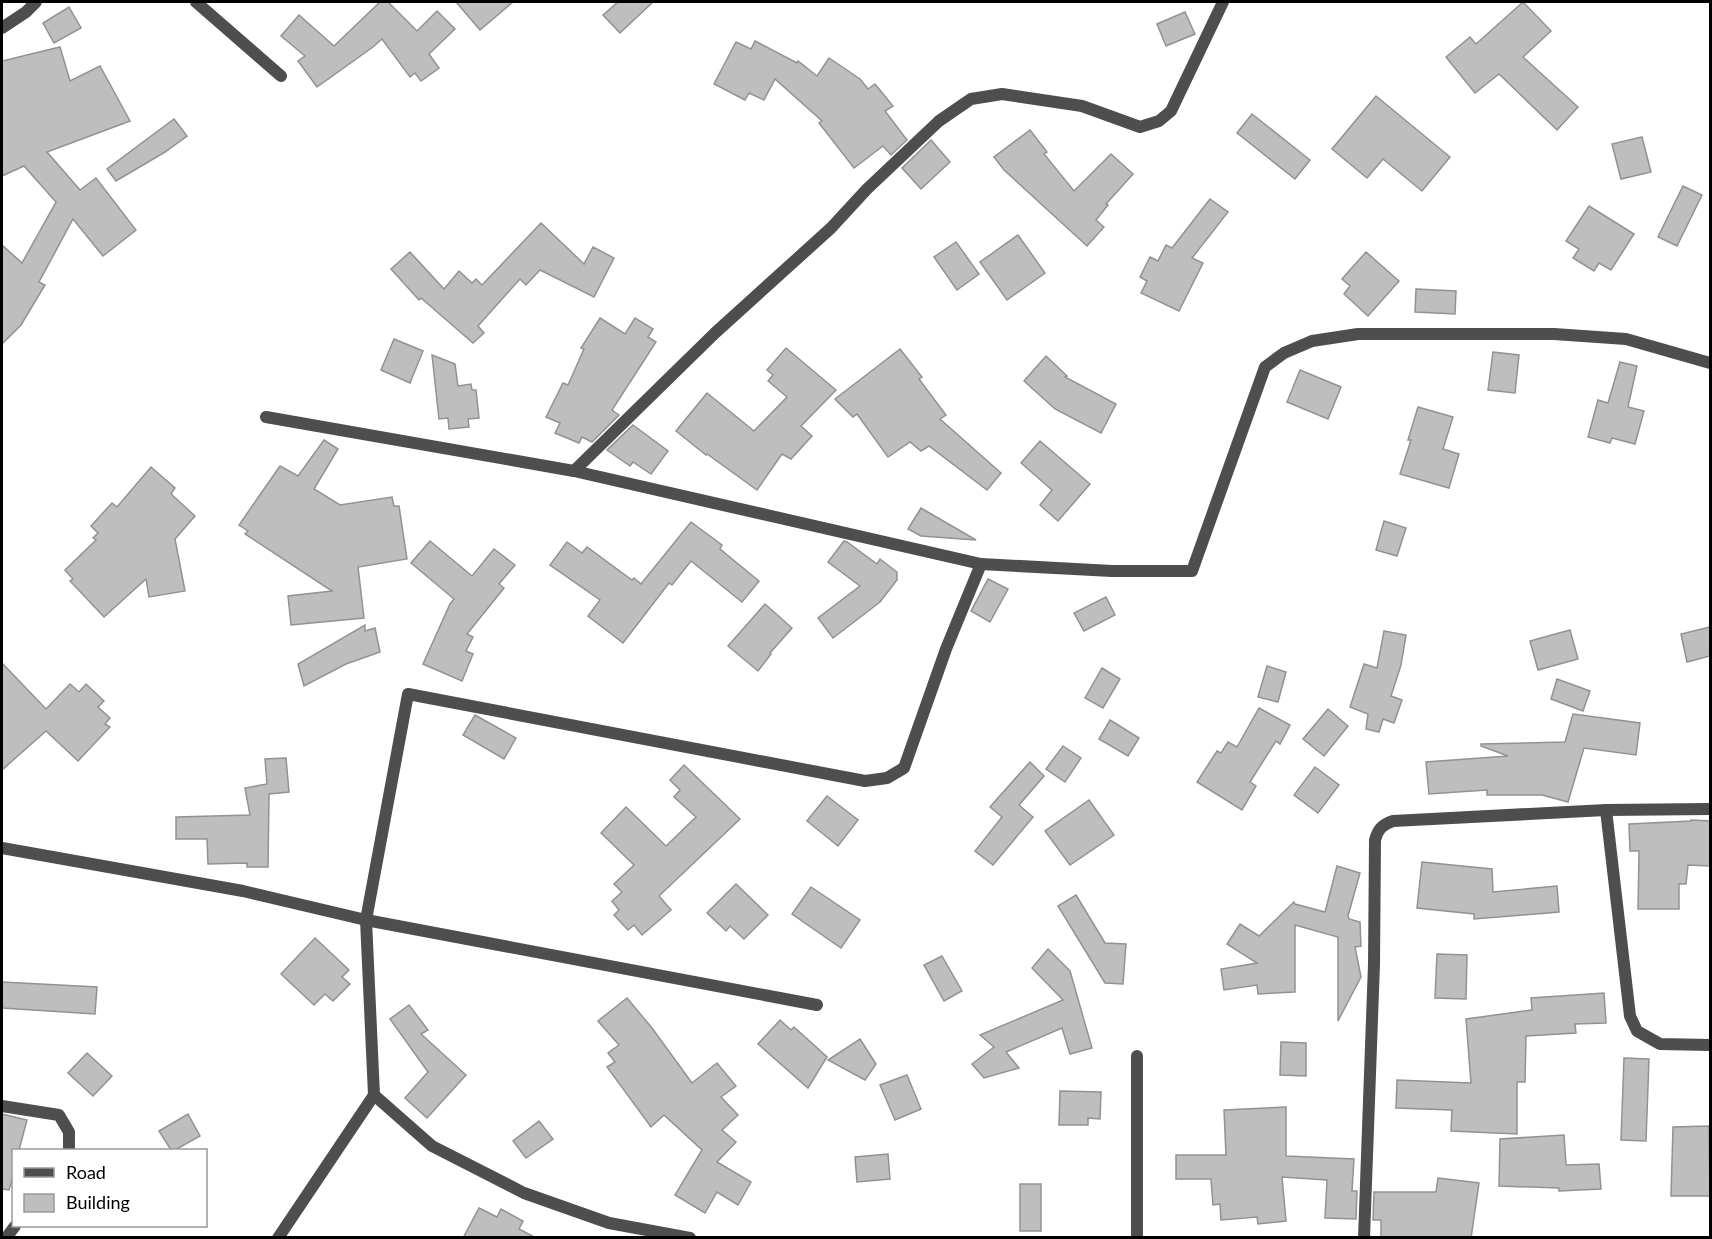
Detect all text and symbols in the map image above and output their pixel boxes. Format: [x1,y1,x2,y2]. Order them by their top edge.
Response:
legend [12,1149,207,1227]
text: Road [66,1161,106,1183]
text: Building [66,1191,130,1213]

